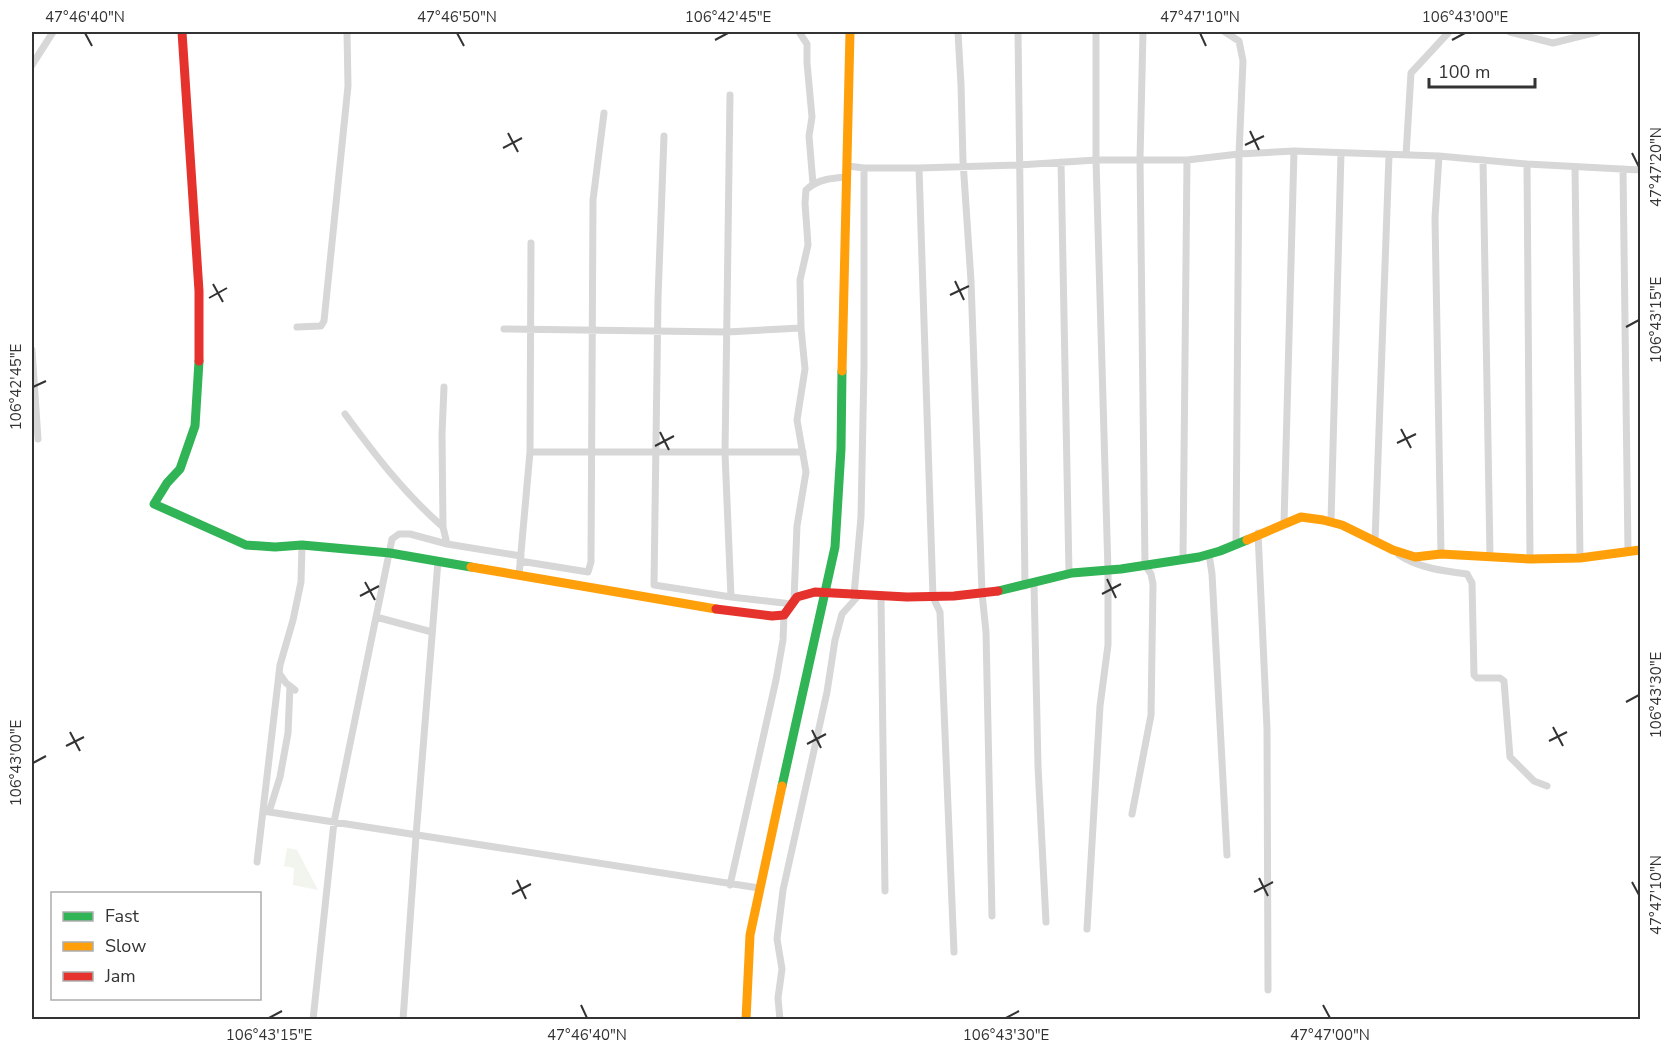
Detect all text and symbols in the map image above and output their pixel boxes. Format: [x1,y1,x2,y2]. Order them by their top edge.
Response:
text: 47°46'40"N [45,7,125,27]
text: 47°46'50"N [417,7,497,27]
text: 106°42'45"E [685,7,771,27]
text: 47°47'10"N [1160,7,1240,27]
text: 106°43'00"E [1422,7,1508,27]
scale bar [1429,51,1536,89]
text: 100 m [1438,60,1490,84]
text: 47°47'20"N [1646,127,1666,207]
text: 106°43'15"E [1646,277,1666,363]
text: 106°42'45"E [6,344,26,430]
text: 106°43'30"E [1646,652,1666,738]
text: 106°43'00"E [6,720,26,806]
text: 47°47'10"N [1646,855,1666,935]
legend [51,892,261,1000]
text: Fast [105,904,140,928]
text: Slow [105,934,146,958]
text: Jam [104,964,136,988]
text: 106°43'15"E [226,1025,312,1045]
text: 47°46'40"N [547,1025,627,1045]
text: 106°43'30"E [963,1025,1049,1045]
text: 47°47'00"N [1290,1025,1370,1045]

